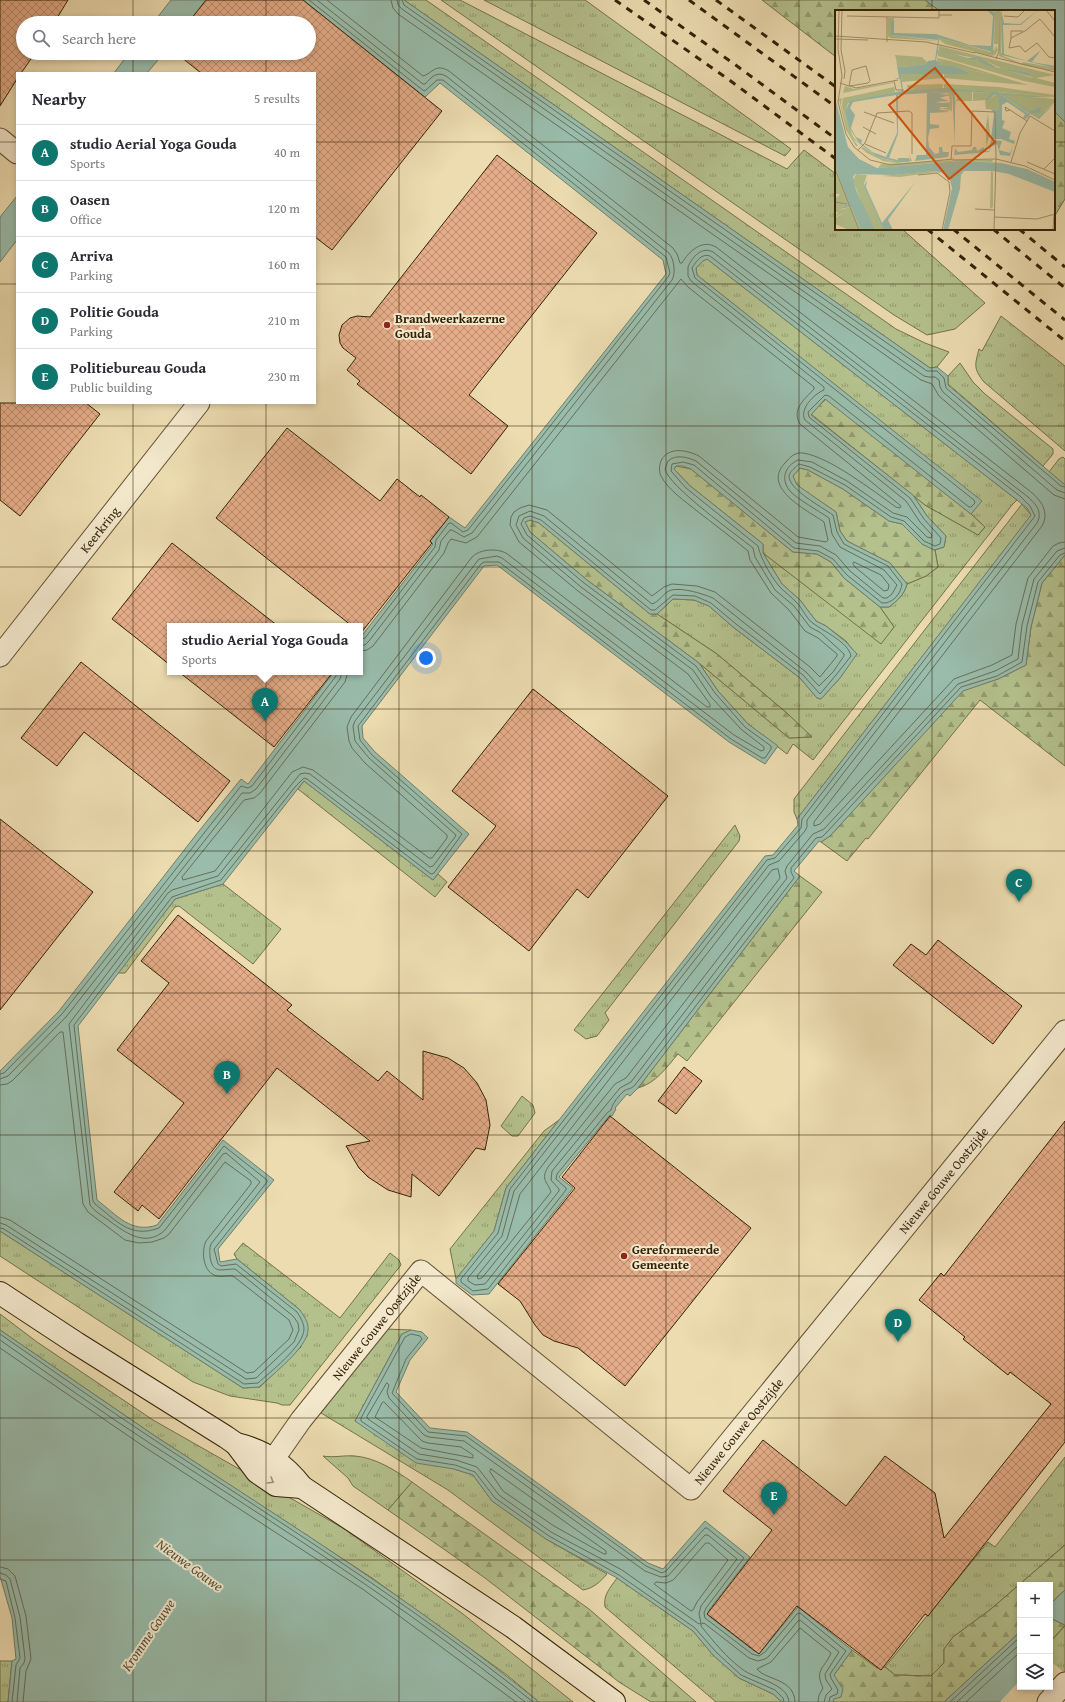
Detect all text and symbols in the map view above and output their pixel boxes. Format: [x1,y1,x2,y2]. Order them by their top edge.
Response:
inset map [835,10,1055,230]
search box [16,16,316,60]
icon: search [30,27,52,49]
text: Search here [62,28,136,49]
text: Nearby [32,86,86,111]
text: 5 results [254,89,300,108]
text: studio Aerial Yoga Gouda [70,133,237,154]
text: A [41,143,49,162]
text: 40 m [274,143,300,162]
text: Sports [70,154,105,173]
text: Oasen [70,189,110,210]
text: B [41,199,49,218]
text: 120 m [268,199,300,218]
text: Office [70,210,102,229]
text: Arriva [70,245,113,266]
text: C [41,255,49,274]
text: 160 m [268,255,300,274]
text: Parking [70,266,113,285]
text: Politie Gouda [70,301,159,322]
place label: Brandweerkazerne Gouda [395,309,505,343]
text: D [41,311,49,330]
text: 210 m [268,311,300,330]
marker: Brandweerkazerne Gouda [382,320,392,330]
text: Parking [70,322,113,341]
text: Politiebureau Gouda [70,357,206,378]
text: E [42,367,48,386]
text: 230 m [268,367,300,386]
text: Public building [70,378,152,397]
street label: Keerkring [76,502,125,557]
popup [167,623,363,675]
text: studio Aerial Yoga Gouda [182,629,348,650]
your location [416,648,436,668]
text: Sports [182,650,217,669]
pin: A [252,688,278,721]
pin: C [1006,869,1032,902]
pin: B [214,1061,240,1094]
street label: Nieuwe Gouwe Oostzijde [894,1123,993,1238]
place label: Gereformeerde Gemeente [632,1240,719,1274]
marker: Gereformeerde Gemeente [619,1251,629,1261]
street label: Nieuwe Gouwe Oostzijde [328,1269,426,1384]
pin: D [885,1309,911,1342]
street label: Nieuwe Gouwe Oostzijde [689,1374,788,1489]
one-way arrow [267,1477,274,1484]
pin: E [761,1482,787,1515]
water label: Nieuwe Gouwe [153,1534,228,1596]
map controls [1017,1582,1053,1690]
button: + [1017,1582,1053,1618]
water label: Kromme Gouwe [116,1595,180,1676]
button: − [1017,1618,1053,1654]
button: layers [1017,1654,1053,1690]

